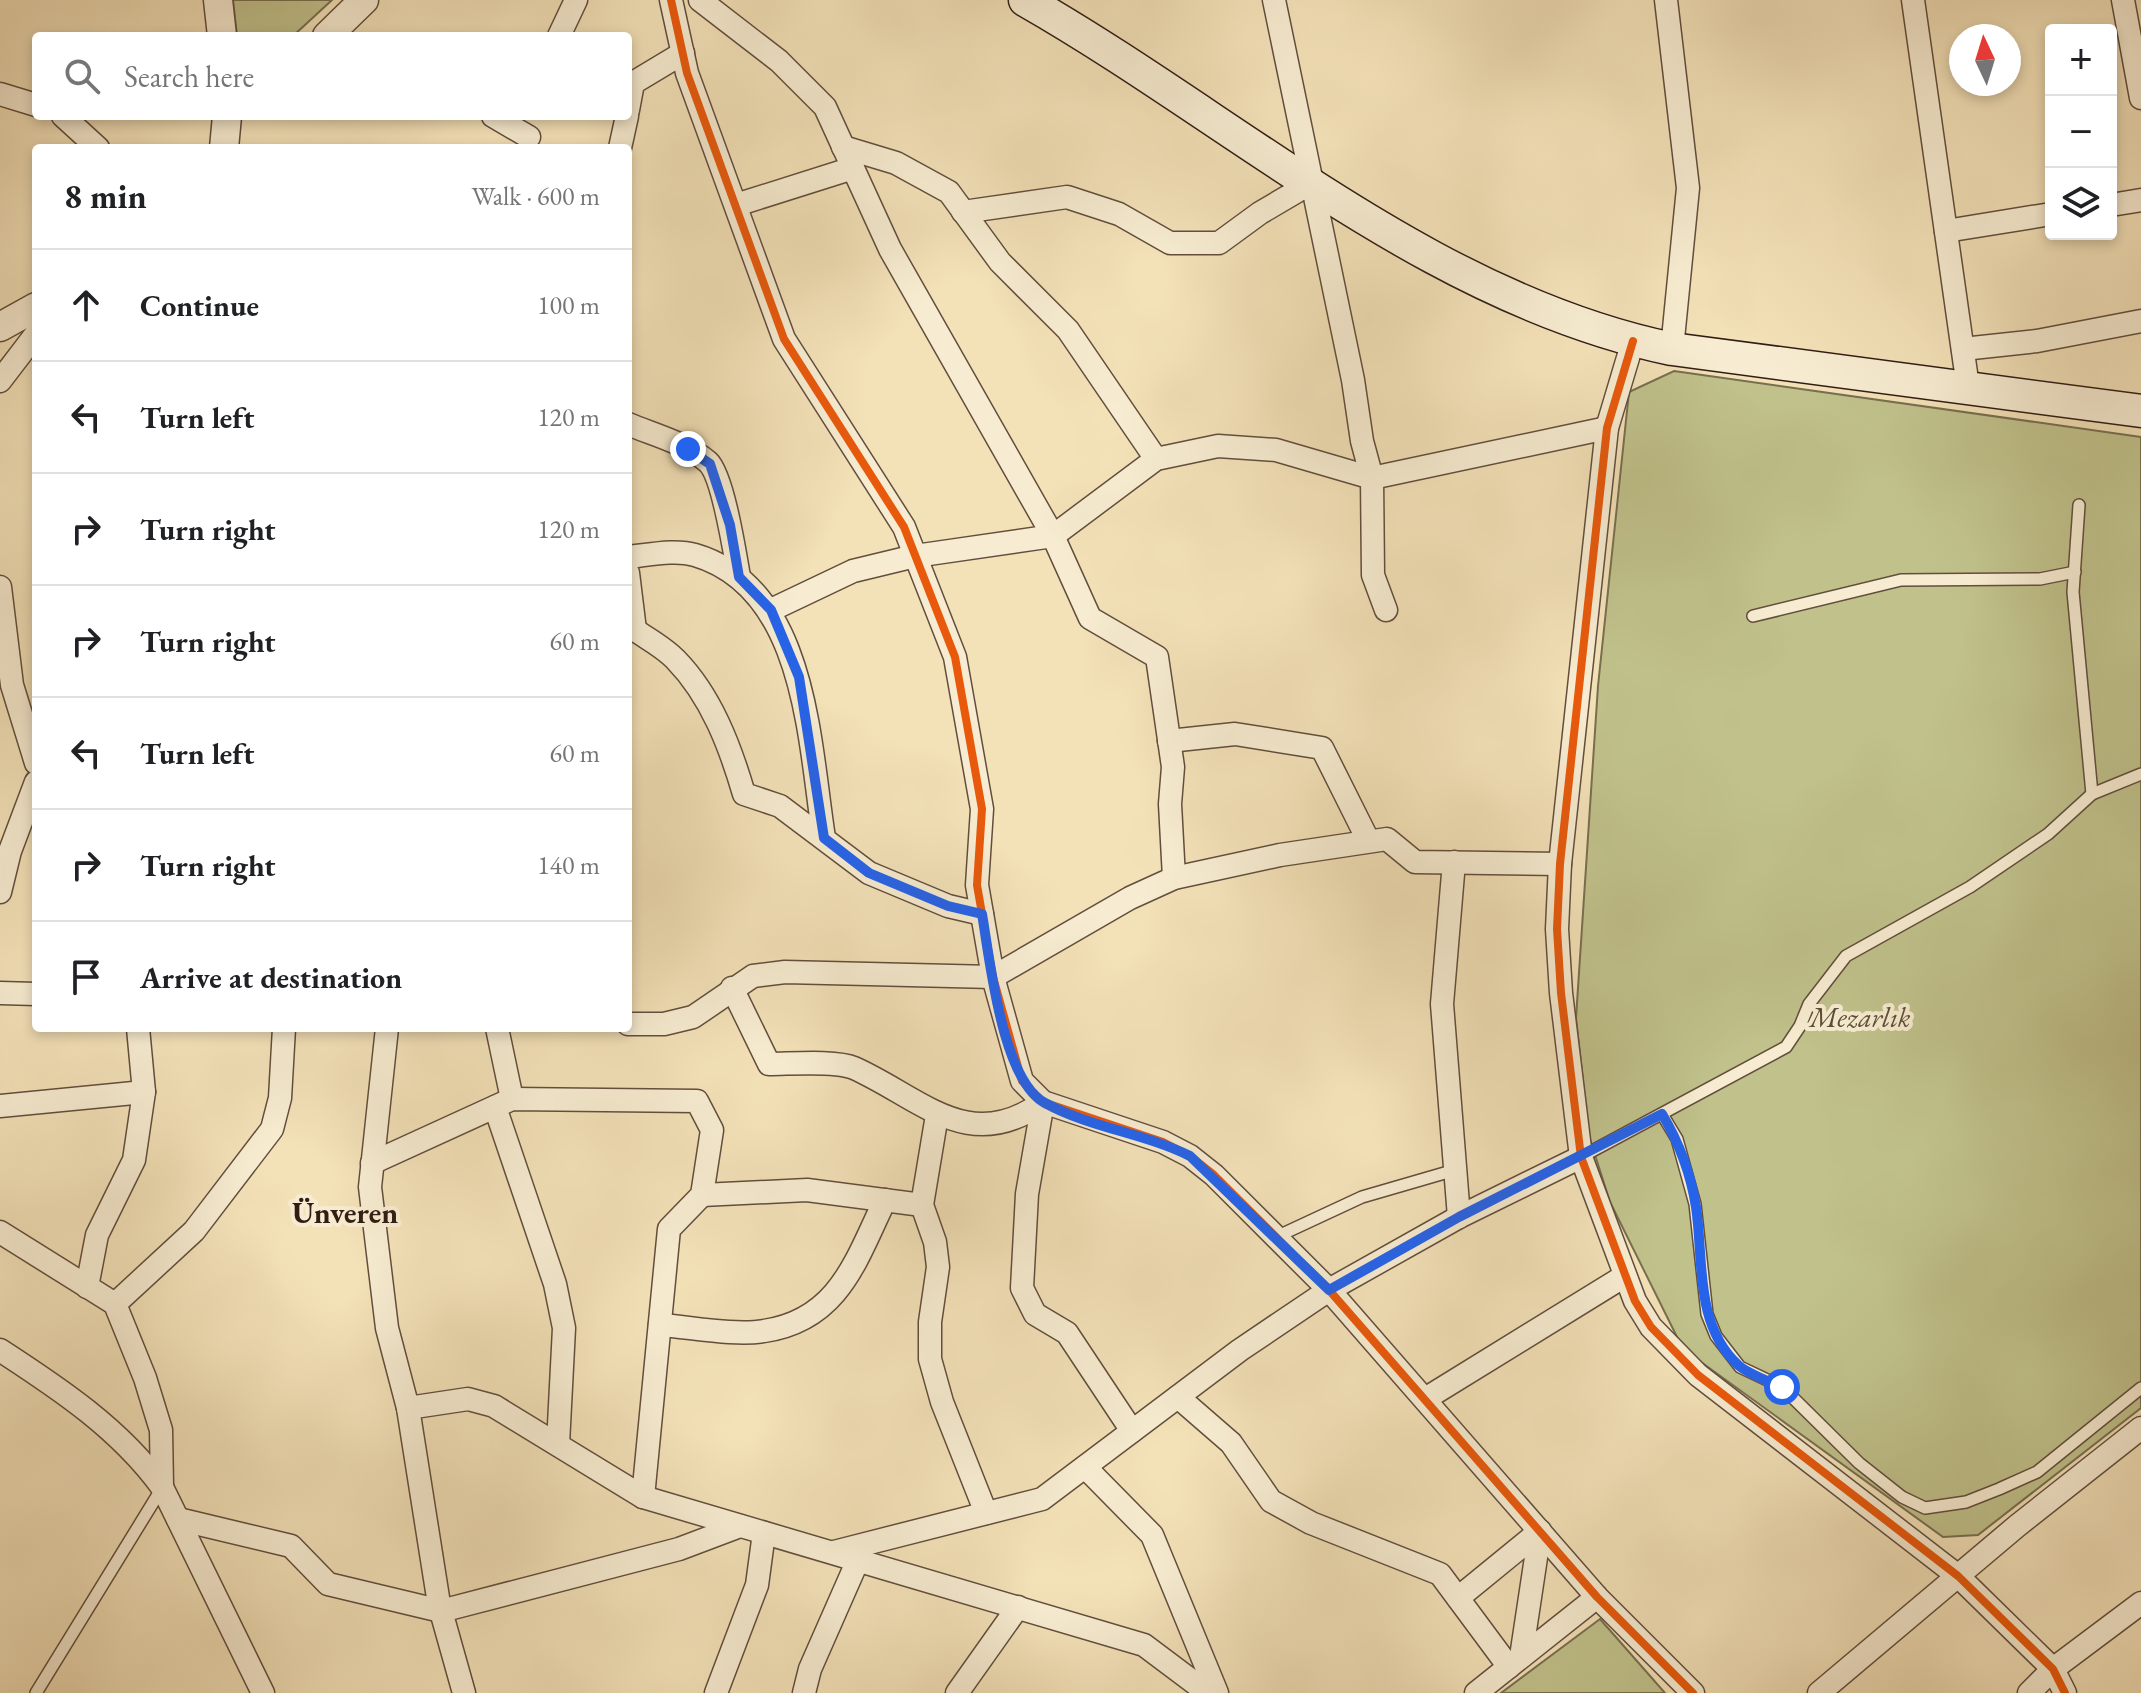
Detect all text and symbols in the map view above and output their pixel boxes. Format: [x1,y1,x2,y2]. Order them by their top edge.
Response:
north arrow [1949,24,2021,96]
map controls [2045,24,2117,240]
button: + [2045,24,2117,96]
search box [32,32,632,120]
icon: search [60,54,104,98]
text: Search here [124,57,254,96]
button: − [2045,96,2117,168]
button: layers [2045,168,2117,240]
text: 8 min [64,174,147,218]
text: Walk · 600 m [472,179,600,213]
icon: ahead [64,283,108,327]
text: Continue [140,286,259,325]
text: 100 m [537,288,600,322]
icon: left [64,395,108,439]
text: Turn left [140,398,254,437]
text: 120 m [537,400,600,434]
route end [670,431,706,467]
icon: right [64,507,108,551]
text: Turn right [140,510,276,549]
text: 120 m [537,512,600,546]
icon: right [64,619,108,663]
text: Turn right [140,622,276,661]
text: 60 m [550,624,600,658]
icon: left [64,731,108,775]
text: Turn left [140,734,254,773]
text: 60 m [550,736,600,770]
icon: right [64,843,108,887]
text: Turn right [140,846,276,885]
text: 140 m [537,848,600,882]
icon: arrive [64,955,108,999]
text: Arrive at destination [140,958,402,997]
park label: Mezarlık [1808,999,1911,1035]
district label: Ünveren [292,1193,398,1232]
route start [1764,1369,1800,1405]

